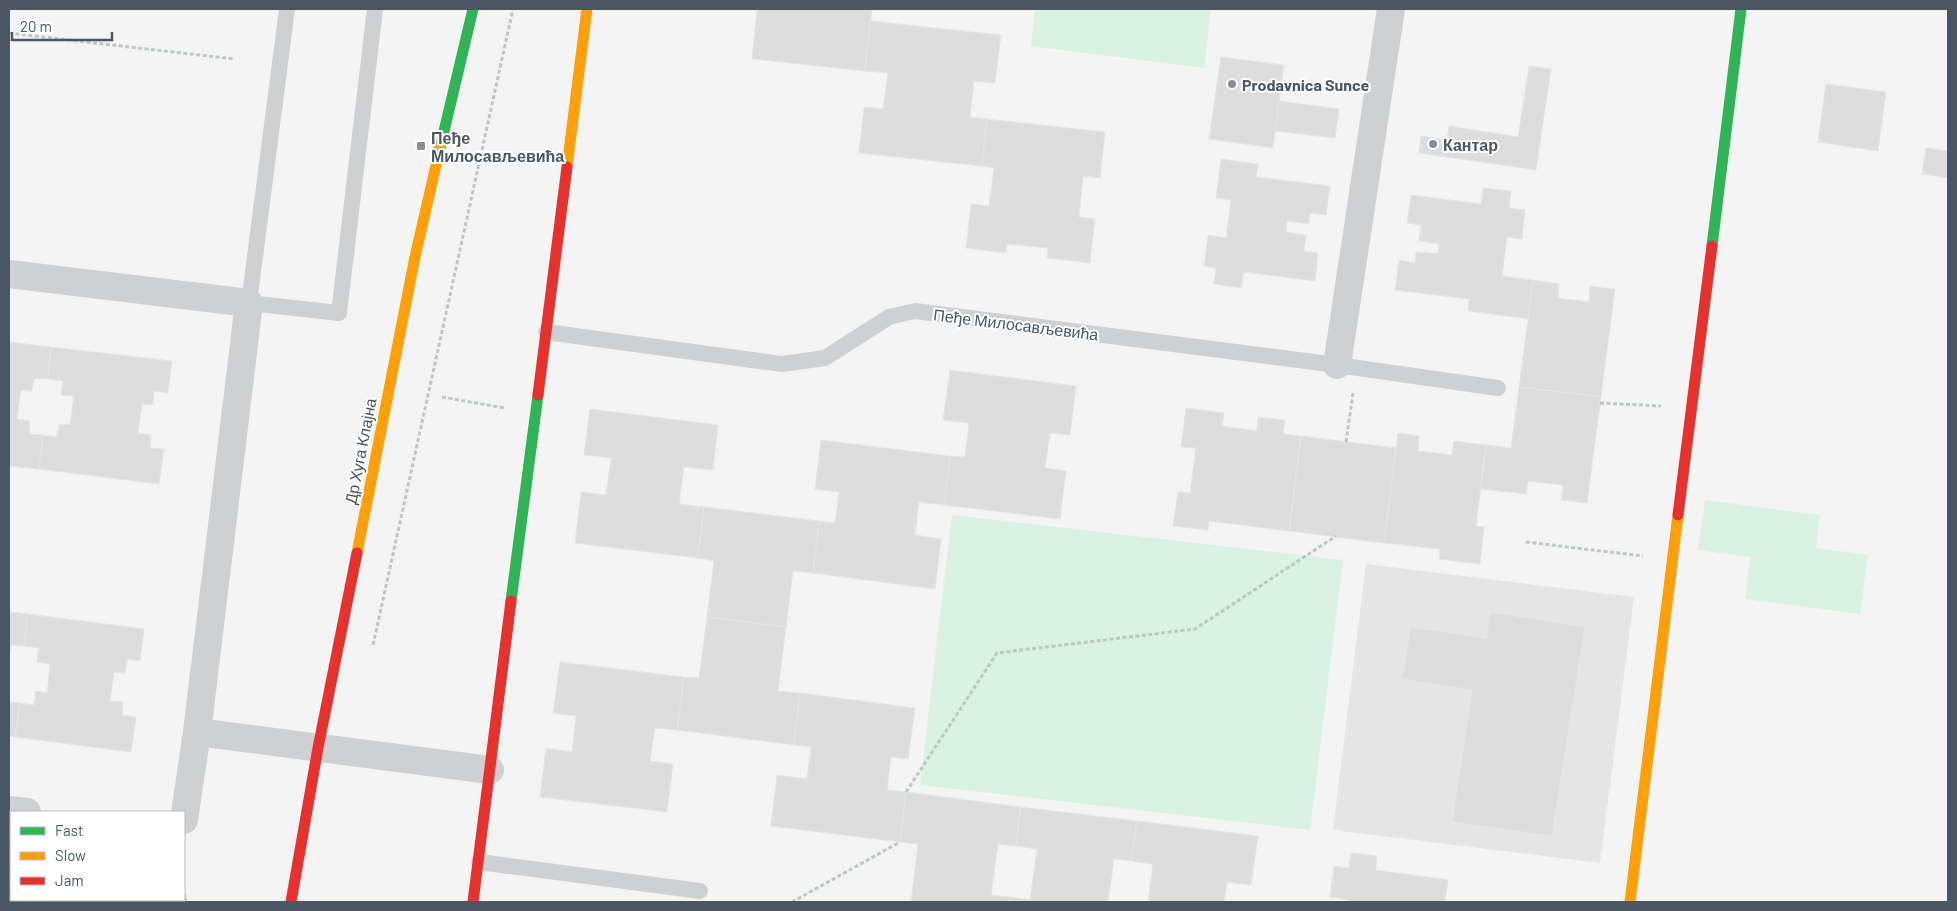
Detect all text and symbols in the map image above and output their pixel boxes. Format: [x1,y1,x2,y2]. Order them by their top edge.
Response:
scale bar [12,10,112,42]
text: 20 m [20,17,52,35]
place label: Prodavnica Sunce [1242,75,1369,94]
marker: Prodavnica Sunce [1226,78,1238,90]
place label: Пеђе Милосављевића [431,128,564,165]
place label: Кантар [1443,135,1498,154]
marker: Кантар [1427,138,1439,150]
marker: Пеђе Милосављевића [415,140,427,152]
street label: Пеђе Милосављевића [932,304,1100,344]
street label: Др Хуга Клајна [340,396,380,506]
legend [10,811,185,901]
text: Fast [55,821,83,839]
text: Slow [55,846,86,864]
text: Jam [55,871,84,889]

